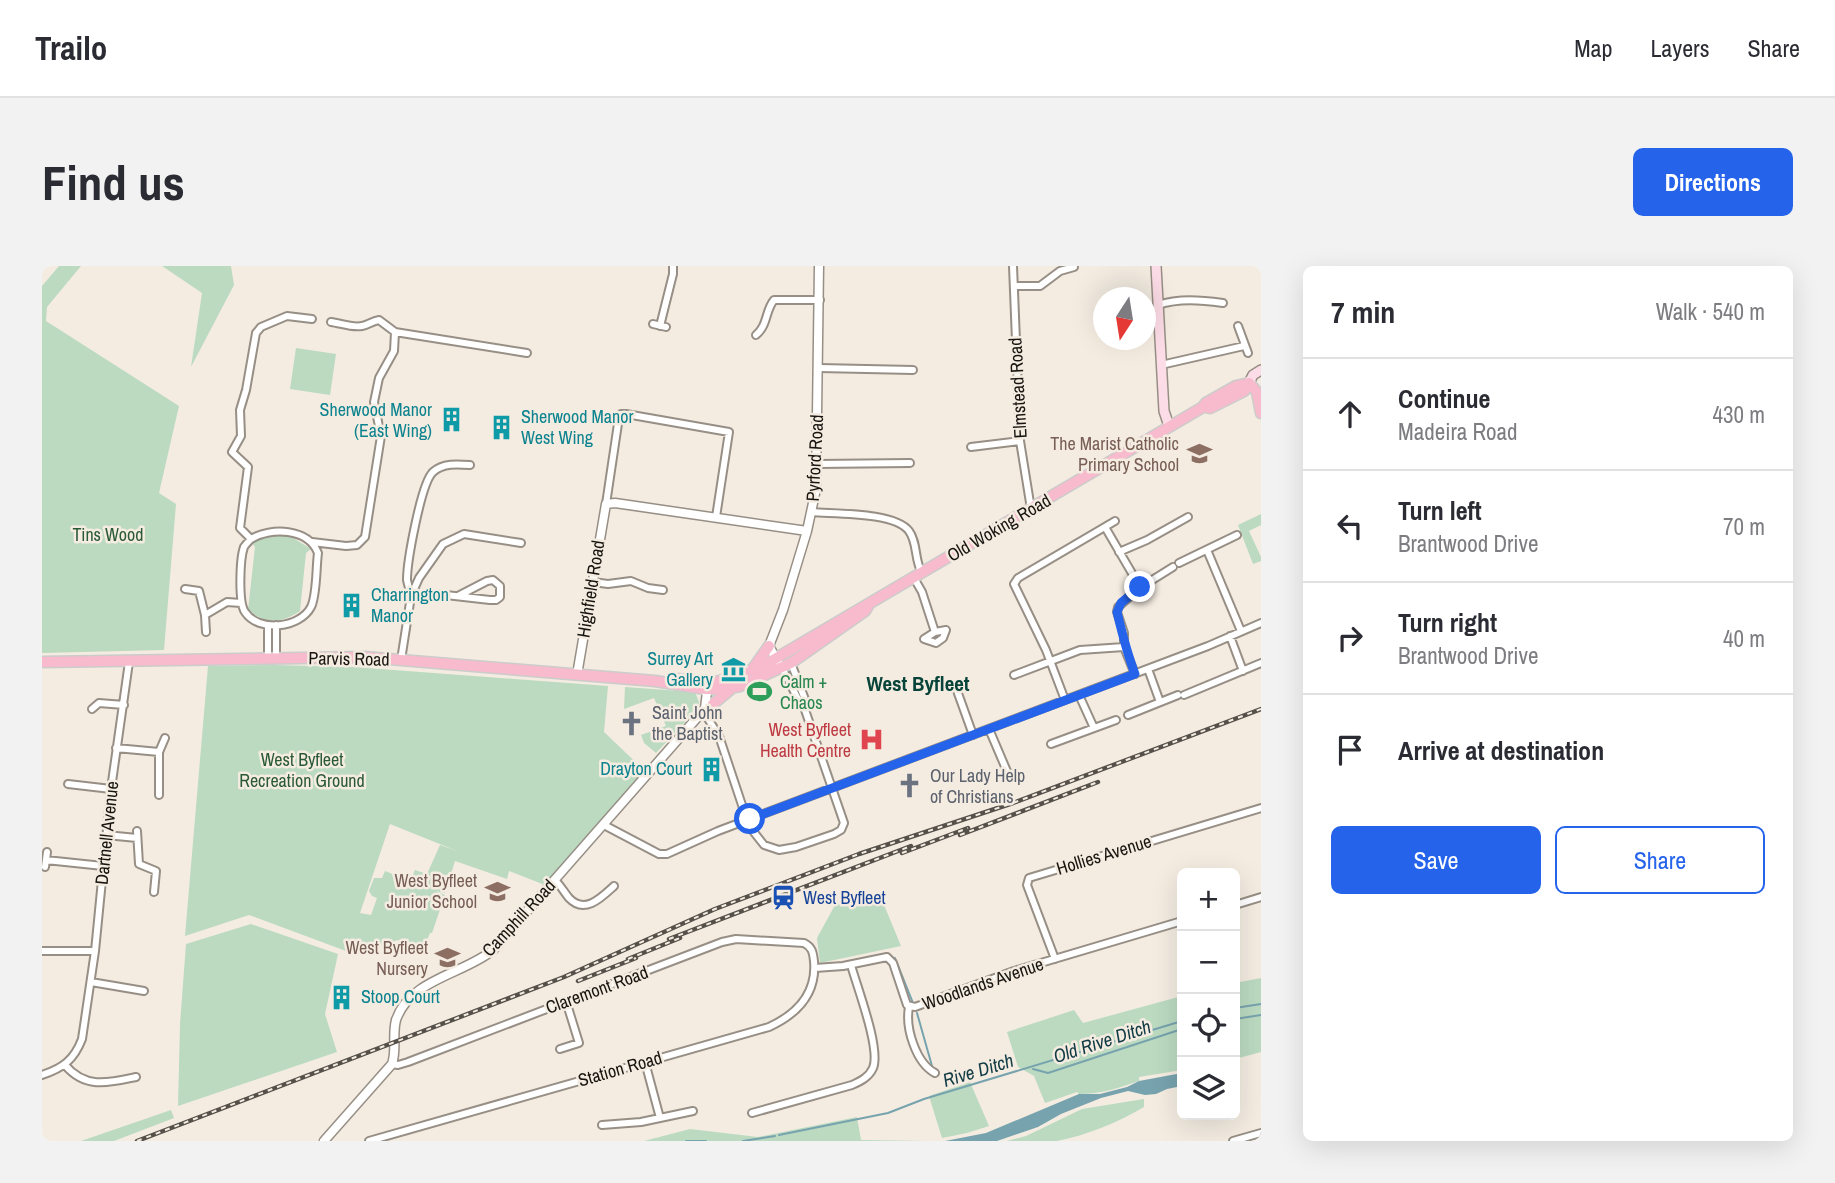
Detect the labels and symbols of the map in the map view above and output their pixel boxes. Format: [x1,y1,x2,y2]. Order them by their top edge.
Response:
north arrow [1093,287,1156,350]
street label: Elmstead Road [1002,337,1033,439]
place label: Sherwood Manor (East Wing) [320,397,432,443]
place label: Sherwood Manor West Wing [521,404,633,450]
building icon: Sherwood Manor (East Wing) [438,406,466,434]
building icon: Sherwood Manor West Wing [487,413,515,441]
street label: Pyrford Road [800,414,829,502]
place label: The Marist Catholic Primary School [1050,431,1179,477]
school or university icon: The Marist Catholic Primary School [1185,440,1213,468]
street label: Old Woking Road [942,488,1055,567]
park label: Tins Wood [73,522,143,547]
street label: Highfield Road [570,538,611,640]
route end [1124,571,1155,602]
place label: Charrington Manor [371,582,449,628]
building icon: Charrington Manor [337,591,365,619]
street label: Parvis Road [308,645,390,672]
place label: Surrey Art Gallery [647,646,714,692]
museum icon: Surrey Art Gallery [719,655,747,683]
place label: Calm + Chaos [780,669,827,715]
district label: West Byfleet [866,669,970,698]
sports icon: Calm + Chaos [746,678,774,706]
place label: Saint John the Baptist [652,700,723,746]
church icon: Saint John the Baptist [618,709,646,737]
place label: West Byfleet Health Centre [760,717,851,763]
hospital icon: West Byfleet Health Centre [857,726,885,754]
park label: West Byfleet Recreation Ground [239,747,365,793]
building icon: Drayton Court [698,755,726,783]
place label: Drayton Court [600,756,692,781]
place label: Our Lady Help of Christians [930,763,1025,809]
church icon: Our Lady Help of Christians [896,772,924,800]
street label: Dartnell Avenue [89,780,124,886]
route start [734,803,765,834]
street label: Hollies Avenue [1053,828,1154,881]
place label: West Byfleet Junior School [387,868,477,914]
street label: Camphill Road [476,873,561,962]
school or university icon: West Byfleet Junior School [483,877,511,905]
station icon: West Byfleet [769,884,797,912]
place label: West Byfleet [803,885,886,910]
place label: West Byfleet Nursery [345,935,429,981]
school or university icon: West Byfleet Nursery [434,944,462,972]
street label: Woodlands Avenue [919,951,1047,1016]
street label: Claremont Road [542,959,652,1020]
building icon: Stoop Court [327,983,355,1011]
place label: Stoop Court [361,984,440,1009]
water label: Old Rive Ditch [1050,1013,1154,1069]
street label: Station Road [575,1045,665,1092]
water label: Rive Ditch [939,1047,1017,1093]

